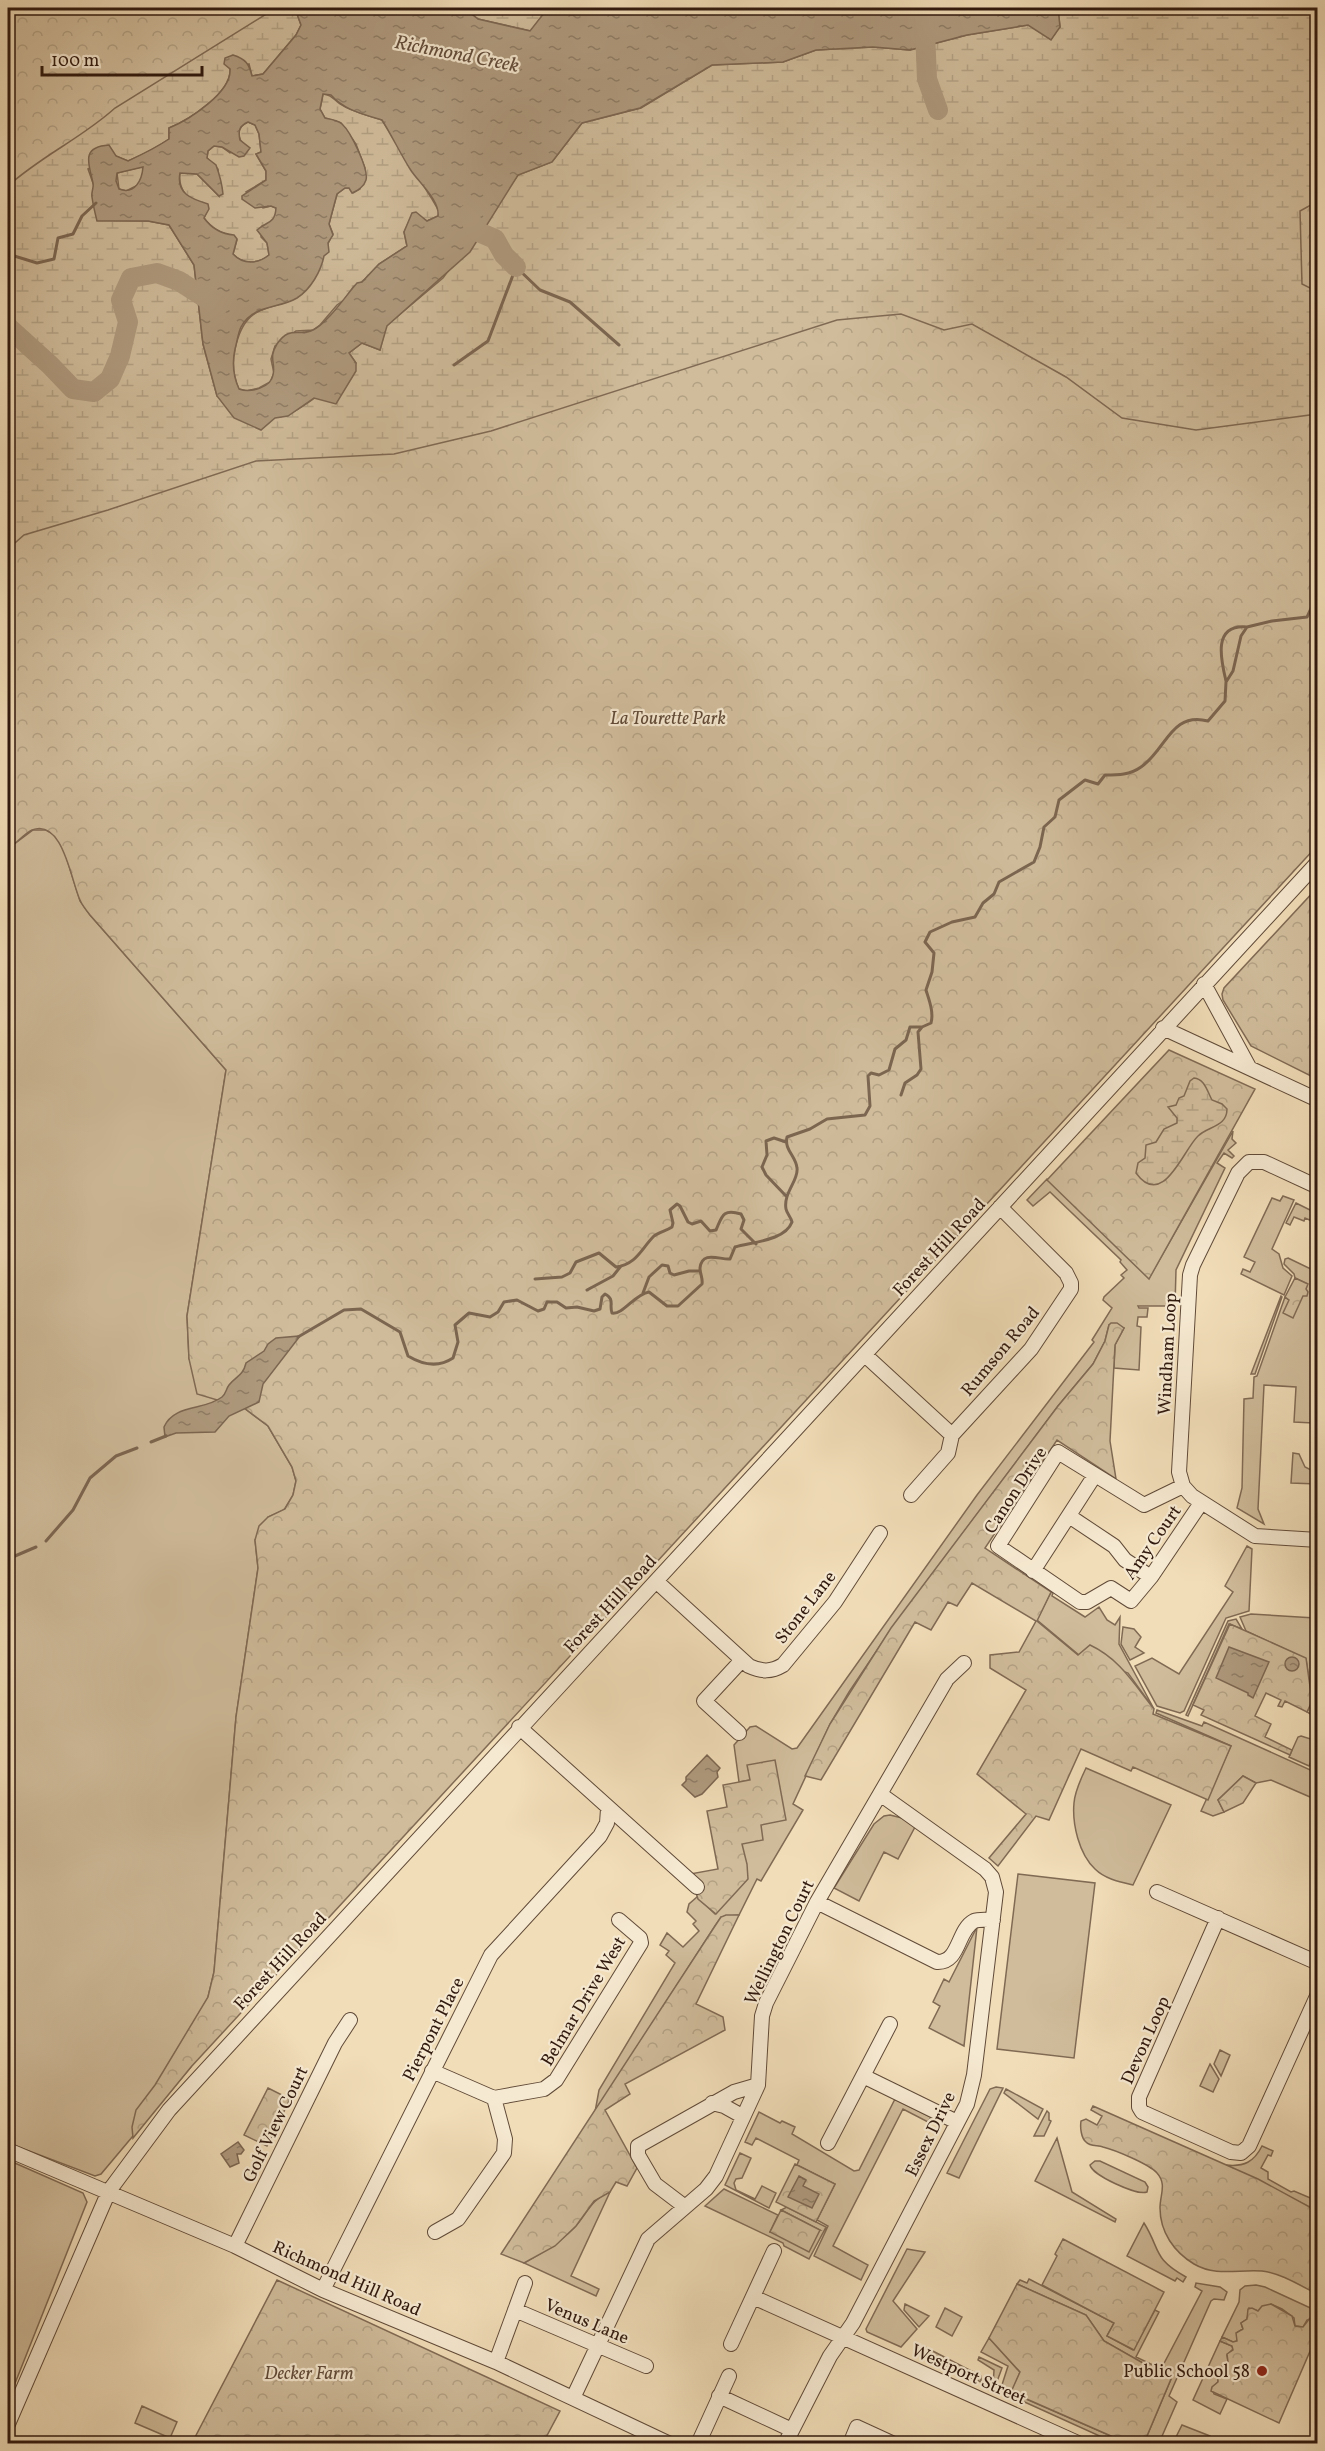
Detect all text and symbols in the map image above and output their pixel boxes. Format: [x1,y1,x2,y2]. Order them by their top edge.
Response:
water label: Richmond Creek [392,29,521,81]
scale bar [42,39,202,77]
text: 100 m [51,49,100,74]
park label: La Tourette Park [610,707,726,732]
street label: Forest Hill Road [888,1193,992,1303]
street label: Windham Loop [1153,1292,1184,1416]
street label: Rumson Road [956,1302,1046,1402]
street label: Canon Drive [979,1442,1054,1539]
street label: Amy Court [1118,1500,1188,1585]
street label: Forest Hill Road [559,1550,663,1660]
street label: Stone Lane [770,1566,843,1650]
street label: Wellington Court [739,1876,822,2010]
street label: Forest Hill Road [229,1907,333,2017]
street label: Belmar Drive West [536,1932,633,2071]
street label: Pierpont Place [397,1973,471,2086]
street label: Devon Loop [1116,1992,1177,2089]
street label: Golf View Court [237,2062,315,2187]
street label: Essex Drive [900,2088,963,2181]
street label: Richmond Hill Road [268,2235,425,2323]
street label: Venus Lane [540,2293,633,2351]
street label: Westport Street [907,2339,1030,2412]
place label: Public School 58 [1123,2360,1250,2385]
park label: Decker Farm [264,2362,354,2387]
marker: Public School 58 [1255,2364,1269,2378]

